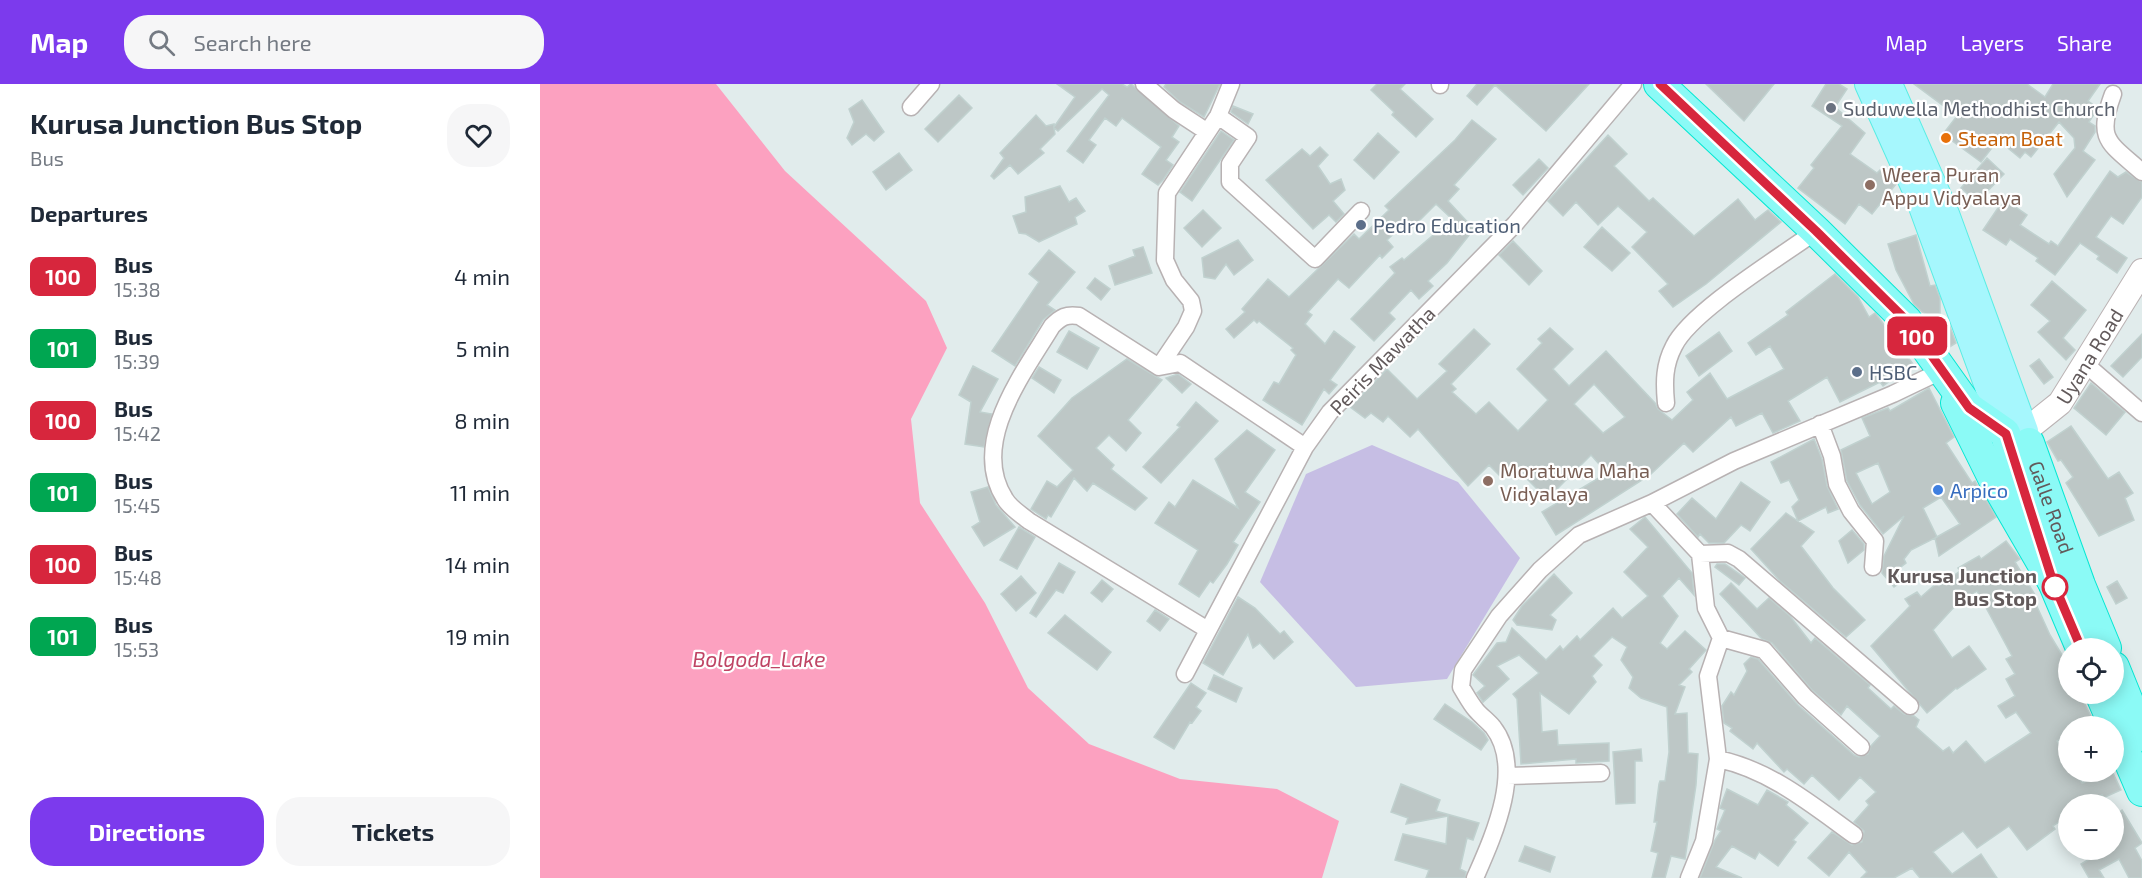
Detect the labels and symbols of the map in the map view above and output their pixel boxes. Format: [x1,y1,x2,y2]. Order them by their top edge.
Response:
place label: Suduwella Methodhist Church [1843,96,2116,120]
marker: Suduwella Methodhist Church [1824,101,1838,115]
place label: Steam Boat [1958,126,2063,150]
marker: Steam Boat [1939,131,1953,145]
place label: Weera Puran Appu Vidyalaya [1882,162,2021,209]
marker: Weera Puran Appu Vidyalaya [1863,178,1877,192]
place label: Pedro Education [1373,213,1521,237]
marker: Pedro Education [1354,218,1368,232]
street label: Peiris Mawatha [1324,301,1440,419]
street label: Uyana Road [2050,304,2128,408]
line badge: 100 [1882,316,1952,356]
place label: HSBC [1869,360,1917,384]
marker: HSBC [1850,365,1864,379]
street label: Galle Road [2024,457,2080,557]
place label: Moratuwa Maha Vidyalaya [1500,458,1650,505]
marker: Moratuwa Maha Vidyalaya [1481,474,1495,488]
place label: Arpico [1950,478,2008,502]
marker: Arpico [1931,483,1945,497]
place label: Kurusa Junction Bus Stop [1887,563,2037,610]
marker: Kurusa Junction Bus Stop [2042,574,2068,600]
water label: Bolgoda_Lake [693,646,825,671]

